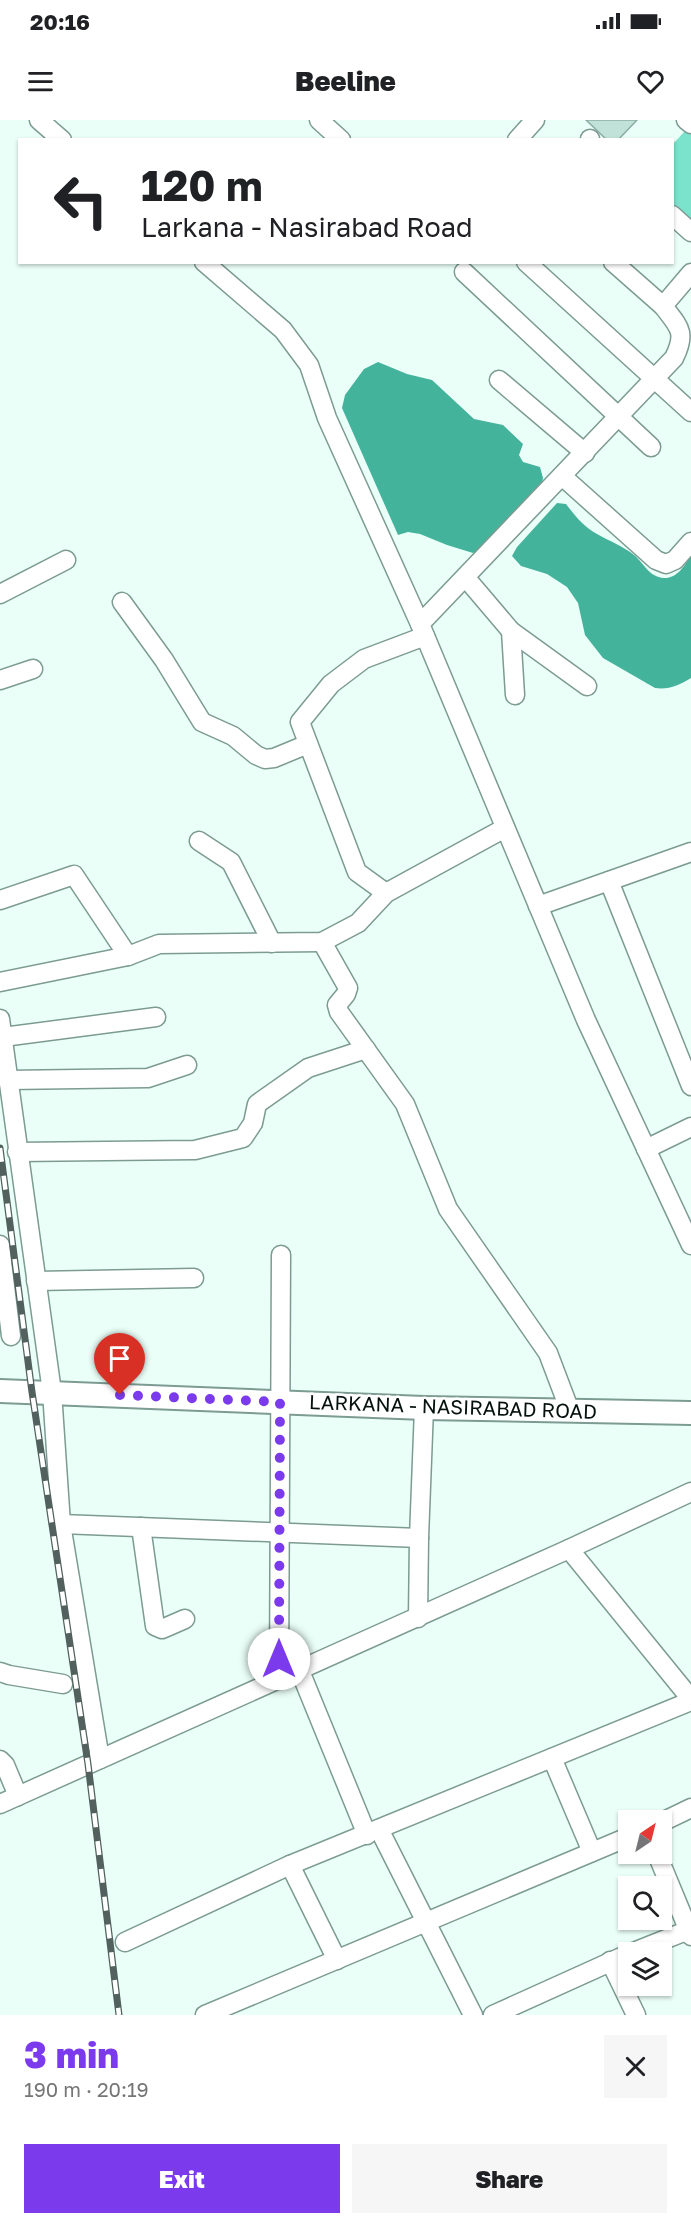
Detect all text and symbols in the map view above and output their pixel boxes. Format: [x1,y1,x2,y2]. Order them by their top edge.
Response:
text: 20:16 [30,8,90,35]
icon: menu [24,65,57,98]
text: Beeline [295,65,396,97]
icon: heart [634,65,667,98]
text: 120 m [141,160,263,210]
icon: left [42,162,120,240]
text: Larkana - Nasirabad Road [141,211,473,243]
pin [94,1333,145,1395]
icon: arrive [103,1342,136,1375]
street label: LARKANA - NASIRABAD ROAD [309,1389,597,1423]
position arrow [247,1627,311,1691]
north arrow [618,1810,672,1864]
map controls [618,1810,672,1996]
button: search [618,1876,672,1930]
button: layers [618,1942,672,1996]
text: 3 min [24,2033,119,2076]
button: close [604,2035,667,2098]
text: 190 m · 20:19 [24,2077,149,2101]
button: Exit [24,2144,340,2213]
button: Share [352,2144,667,2213]

